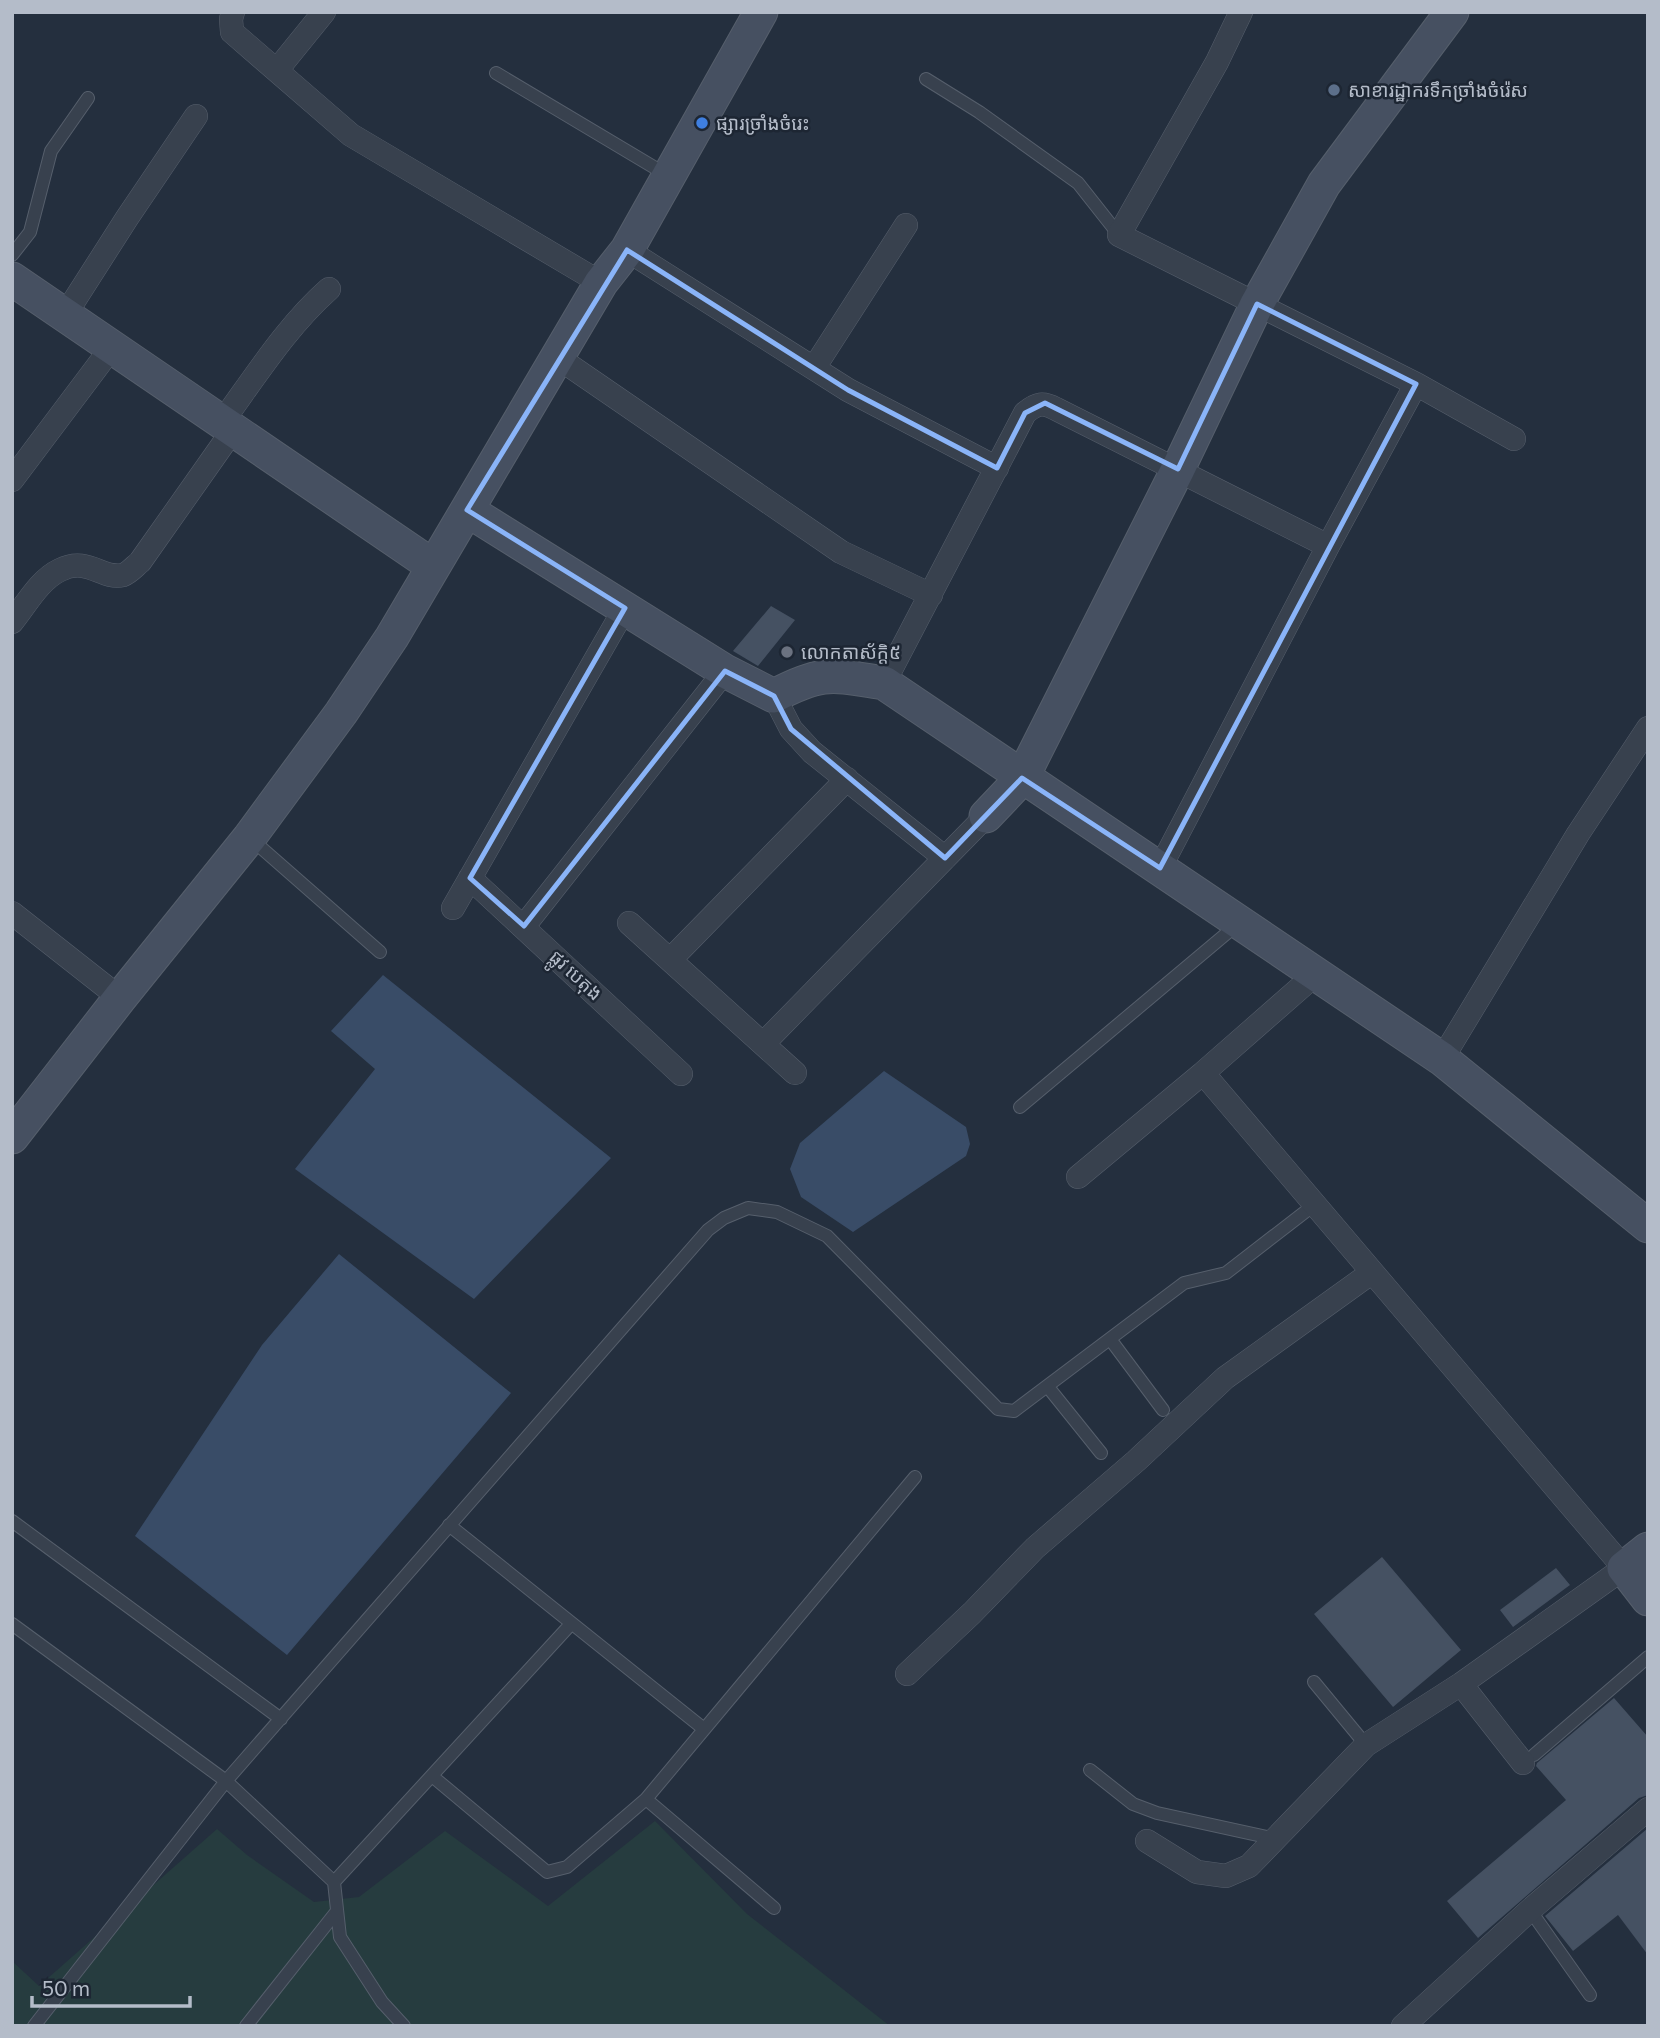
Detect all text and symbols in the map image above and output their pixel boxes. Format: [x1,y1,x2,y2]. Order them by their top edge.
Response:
place label: សាខារដ្ឋាករទឹកច្រាំងចំរ៉េស [1348,78,1528,102]
marker: សាខារដ្ឋាករទឹកច្រាំងចំរ៉េស [1326,82,1342,98]
place label: ផ្សារច្រាំងចំរេះ [716,111,810,135]
marker: ផ្សារច្រាំងចំរេះ [694,115,710,131]
place label: លោកតាស័ក្តិ៥ [801,640,901,664]
marker: លោកតាស័ក្តិ៥ [779,644,795,660]
street label: ផ្លូវ បេតុង [541,945,607,1010]
scale bar [32,1965,189,2009]
text: 50 m [42,1975,90,2000]

